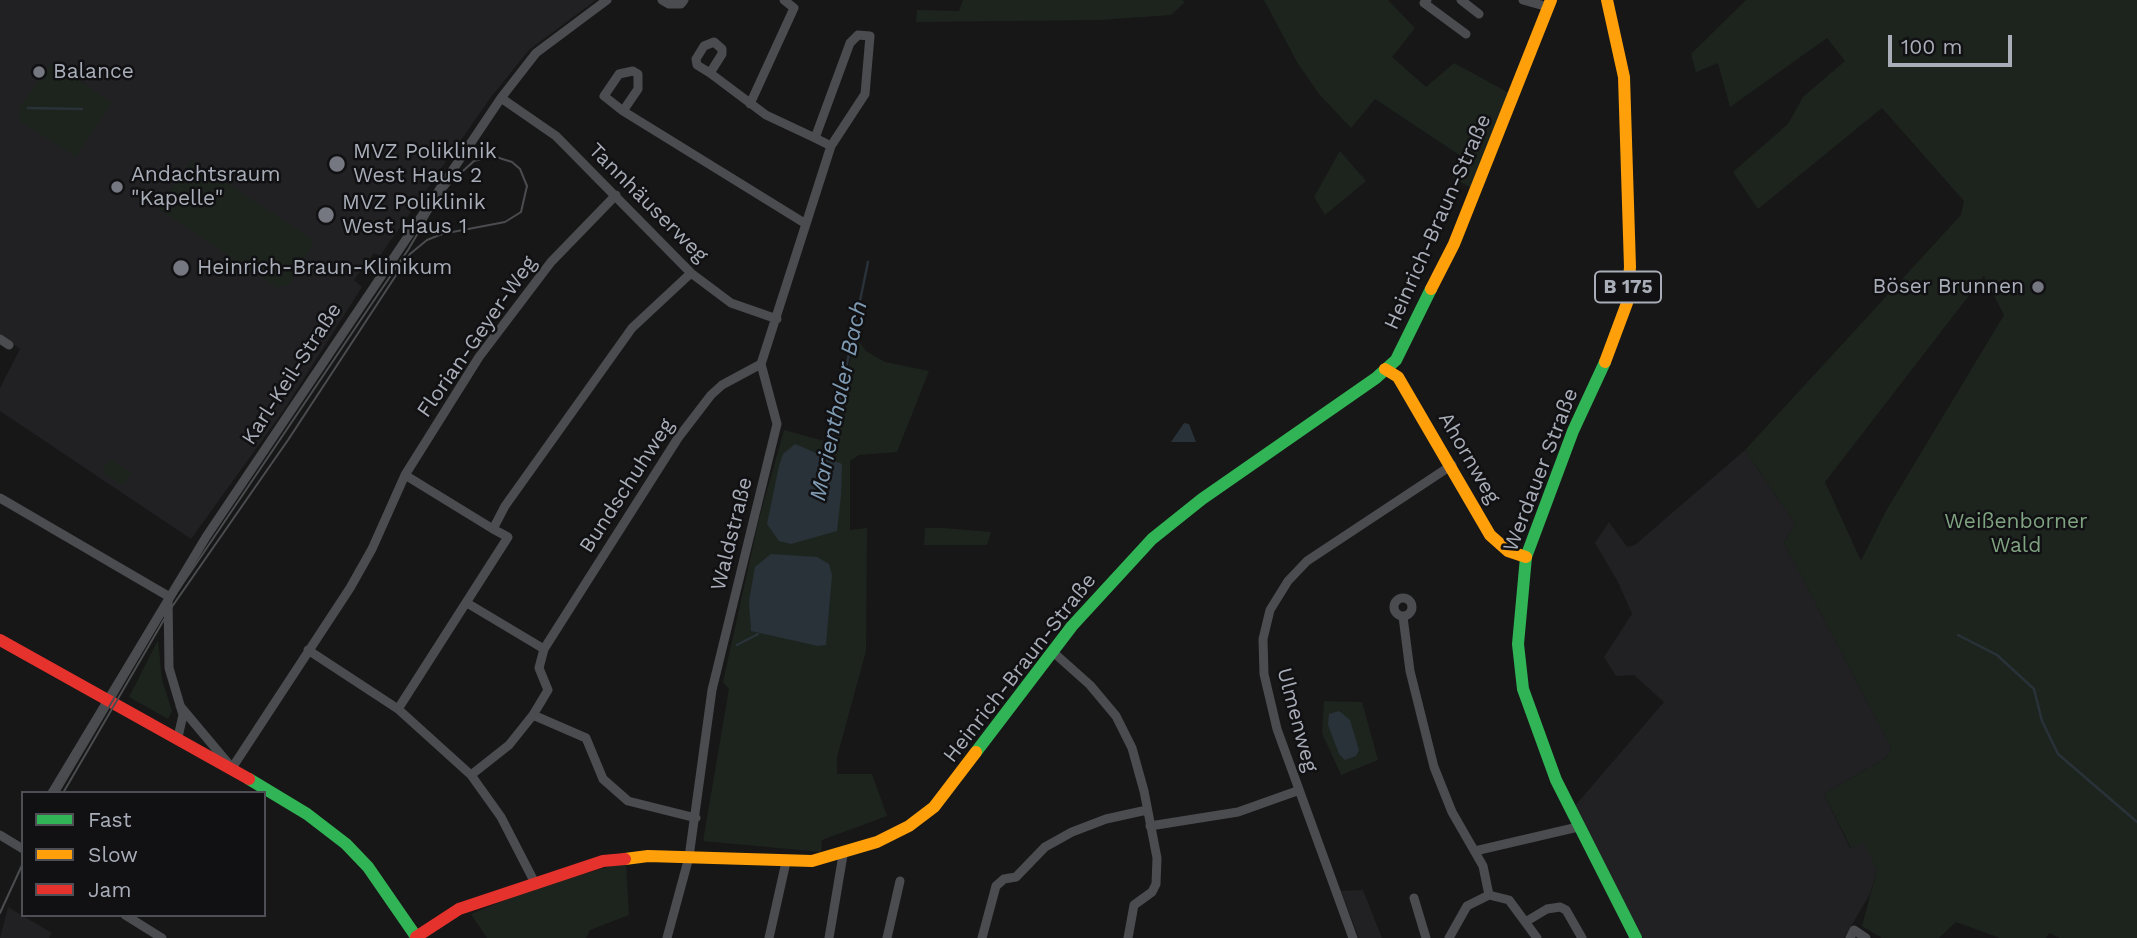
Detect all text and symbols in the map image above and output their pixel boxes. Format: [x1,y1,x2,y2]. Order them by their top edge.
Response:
scale bar [1892,21,2016,65]
text: 100 m [1901,34,1963,59]
place label: Balance [53,59,134,85]
marker: Balance [31,64,47,80]
street label: Heinrich-Braun-Straße [1379,110,1497,334]
street label: Tannhäuserweg [583,138,713,268]
place label: MVZ Poliklinik West Haus 2 [353,139,497,189]
marker: MVZ Poliklinik West Haus 2 [327,154,347,174]
place label: Andachtsraum "Kapelle" [131,162,281,212]
marker: Andachtsraum "Kapelle" [109,179,125,195]
place label: MVZ Poliklinik West Haus 1 [342,190,486,240]
marker: MVZ Poliklinik West Haus 1 [316,205,336,225]
street label: Florian-Geyer-Weg [412,251,542,423]
place label: Heinrich-Braun-Klinikum [197,255,452,281]
marker: Heinrich-Braun-Klinikum [171,258,191,278]
road number: B 175 [1595,272,1661,302]
place label: Böser Brunnen [1872,274,2024,300]
marker: Böser Brunnen [2030,279,2046,295]
street label: Karl-Keil-Straße [237,298,347,450]
water label: Marienthaler Bach [804,299,874,503]
street label: Werdauer Straße [1498,385,1584,555]
street label: Ahornweg [1433,408,1505,508]
street label: Bundschuhweg [574,414,680,558]
street label: Waldstraße [706,475,758,593]
park label: Weißenborner Wald [1944,509,2088,559]
street label: Heinrich-Braun-Straße [938,568,1102,768]
street label: Ulmenweg [1271,665,1323,775]
legend [21,791,266,917]
text: Fast [88,807,132,832]
text: Slow [88,842,138,867]
text: Jam [88,877,131,902]

